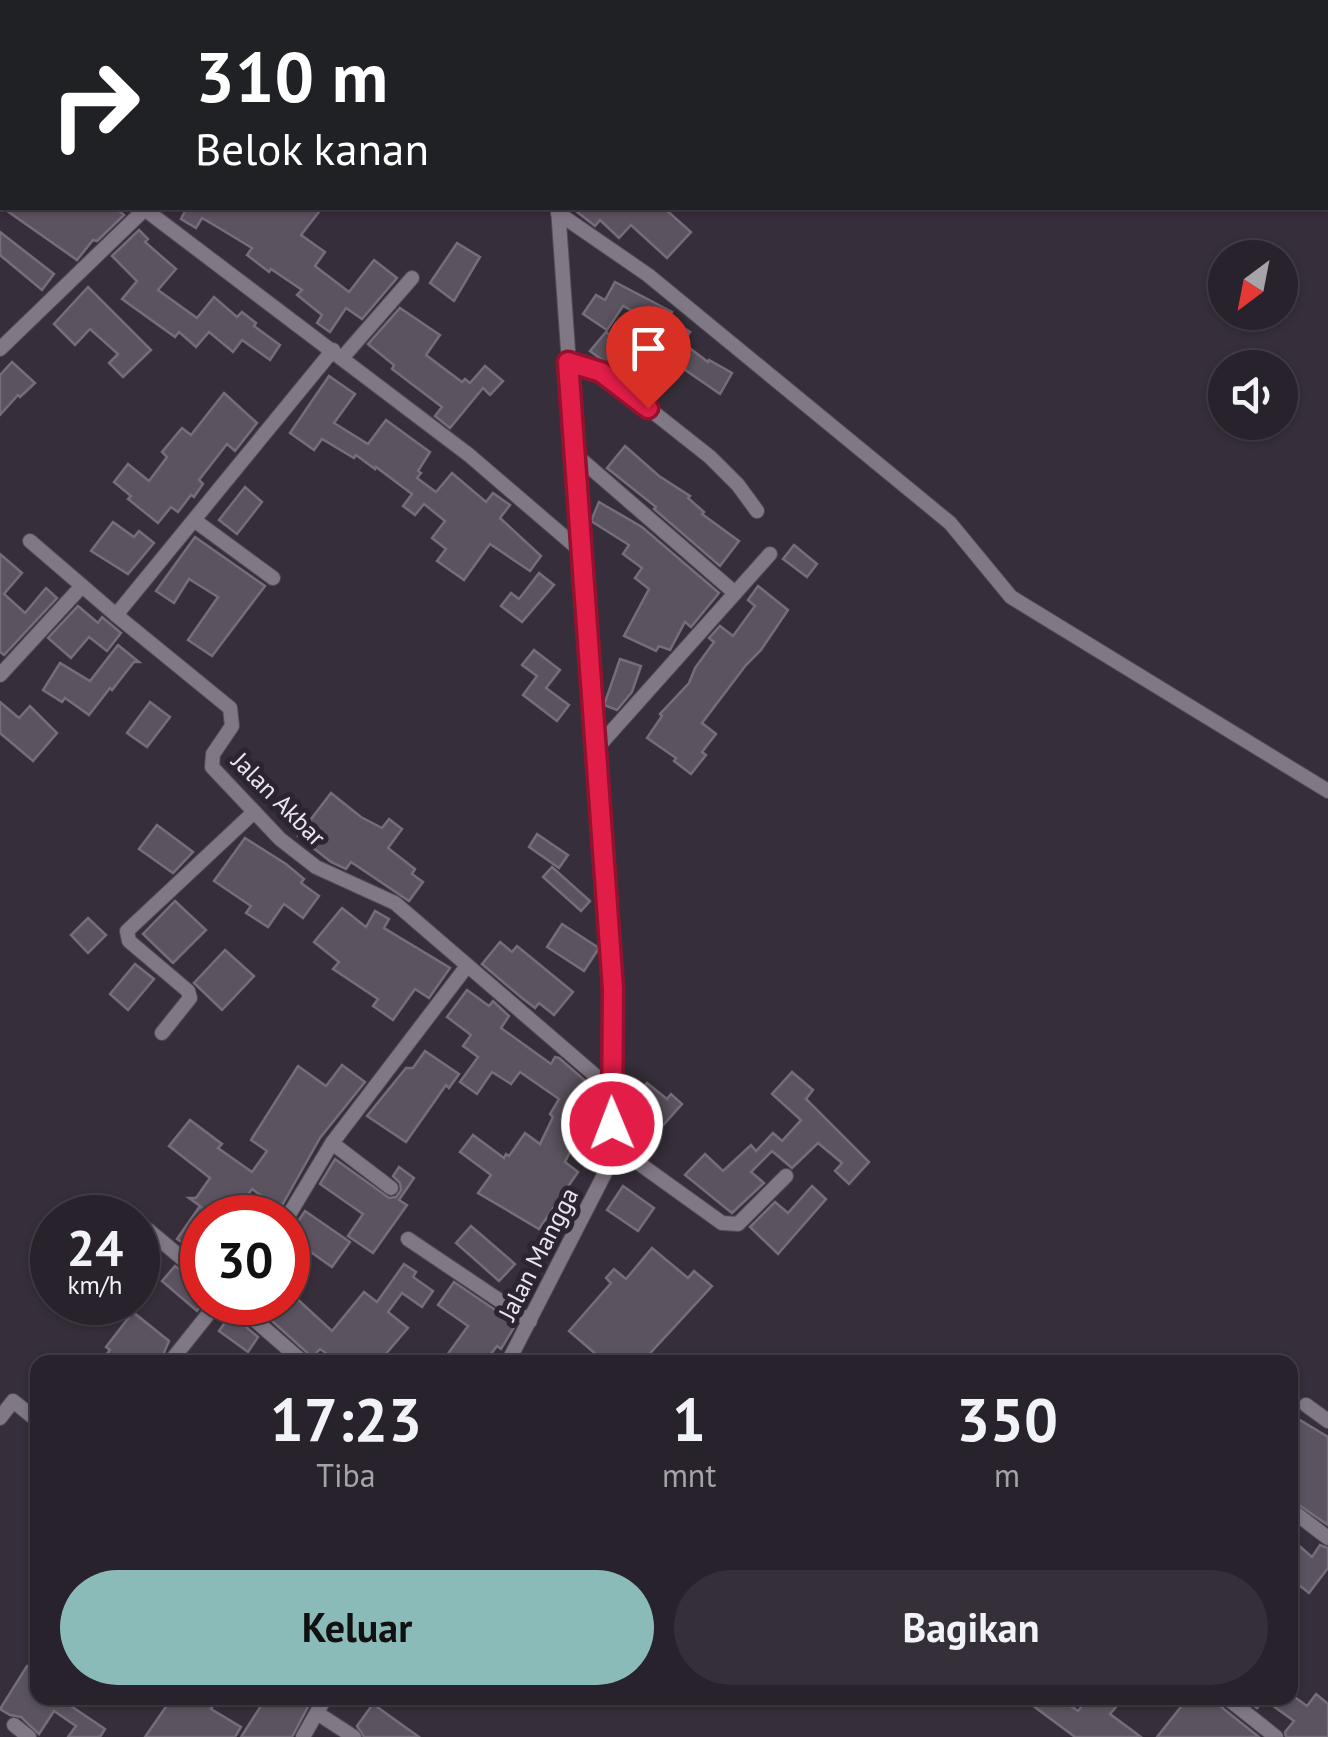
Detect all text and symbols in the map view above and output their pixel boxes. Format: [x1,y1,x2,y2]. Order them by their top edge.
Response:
text: 310 m [195,31,388,121]
icon: right [30,40,160,170]
text: Belok kanan [195,119,429,177]
north arrow [1208,240,1298,330]
map controls [1208,240,1298,440]
pin [606,306,691,409]
icon: arrive [621,321,676,376]
button: sound [1208,350,1298,440]
street label: Jalan Akbar [225,745,333,853]
position arrow [560,1072,664,1176]
street label: Jalan Mangga [490,1182,585,1327]
speed limit sign: 30 [180,1195,310,1325]
text: 24 [67,1215,123,1280]
text: km/h [68,1269,122,1301]
text: 17:23 [270,1380,422,1458]
text: 1 [672,1380,706,1458]
text: 350 [956,1380,1058,1458]
text: Tiba [316,1454,376,1496]
text: mnt [662,1454,716,1496]
text: m [994,1454,1020,1496]
button: Keluar [60,1570,654,1685]
button: Bagikan [674,1570,1268,1685]

